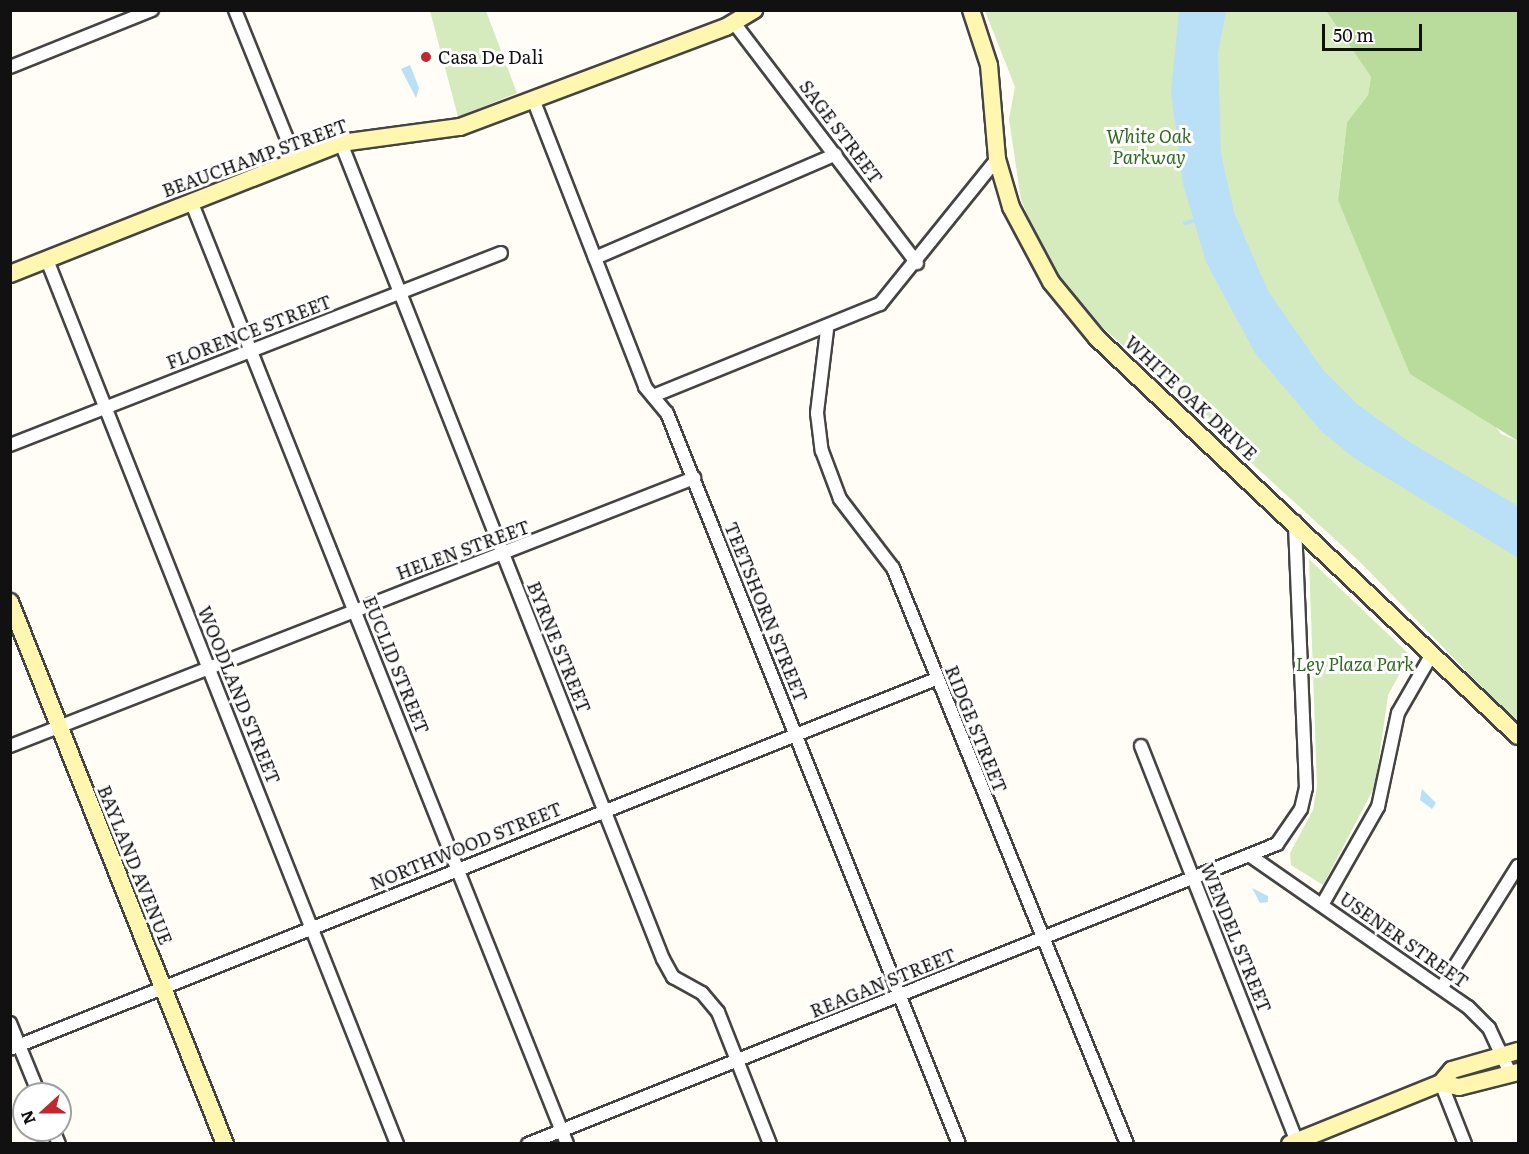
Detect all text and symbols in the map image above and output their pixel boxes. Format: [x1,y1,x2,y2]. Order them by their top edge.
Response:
scale bar [1325,12,1426,50]
text: 50 m [1333,21,1374,48]
place label: Casa De Dali [438,46,544,68]
marker: Casa De Dali [419,50,433,64]
street label: SAGE STREET [795,76,887,188]
street label: BEAUCHAMP STREET [159,114,351,202]
park label: White Oak Parkway [1106,126,1192,168]
street label: FLORENCE STREET [163,290,335,374]
street label: WHITE OAK DRIVE [1121,331,1261,465]
street label: HELEN STREET [393,516,533,584]
street label: TEETSHORN STREET [720,519,812,705]
street label: BYRNE STREET [523,578,595,716]
street label: EUCLID STREET [358,593,434,737]
street label: WOODLAND STREET [193,603,285,787]
park label: Ley Plaza Park [1296,653,1414,675]
street label: RIDGE STREET [941,662,1011,796]
street label: BAYLAND AVENUE [93,782,177,948]
street label: NORTHWOOD STREET [367,798,565,894]
street label: WENDEL STREET [1196,860,1276,1016]
street label: USENER STREET [1335,888,1473,992]
street label: REAGAN STREET [807,944,959,1022]
north arrow [12,1082,72,1142]
text: N [13,1107,41,1128]

